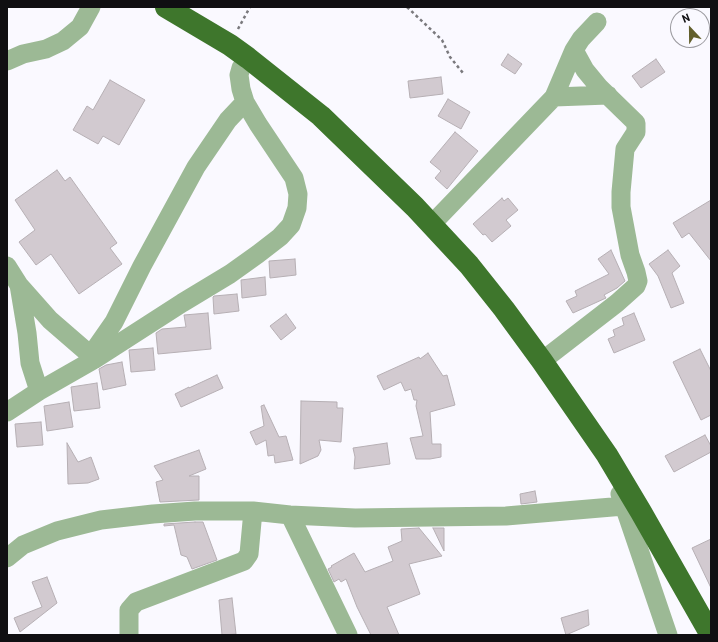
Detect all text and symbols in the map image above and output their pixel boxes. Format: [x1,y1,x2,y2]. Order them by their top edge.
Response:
north arrow [670,8,710,48]
text: N [680,10,692,25]

